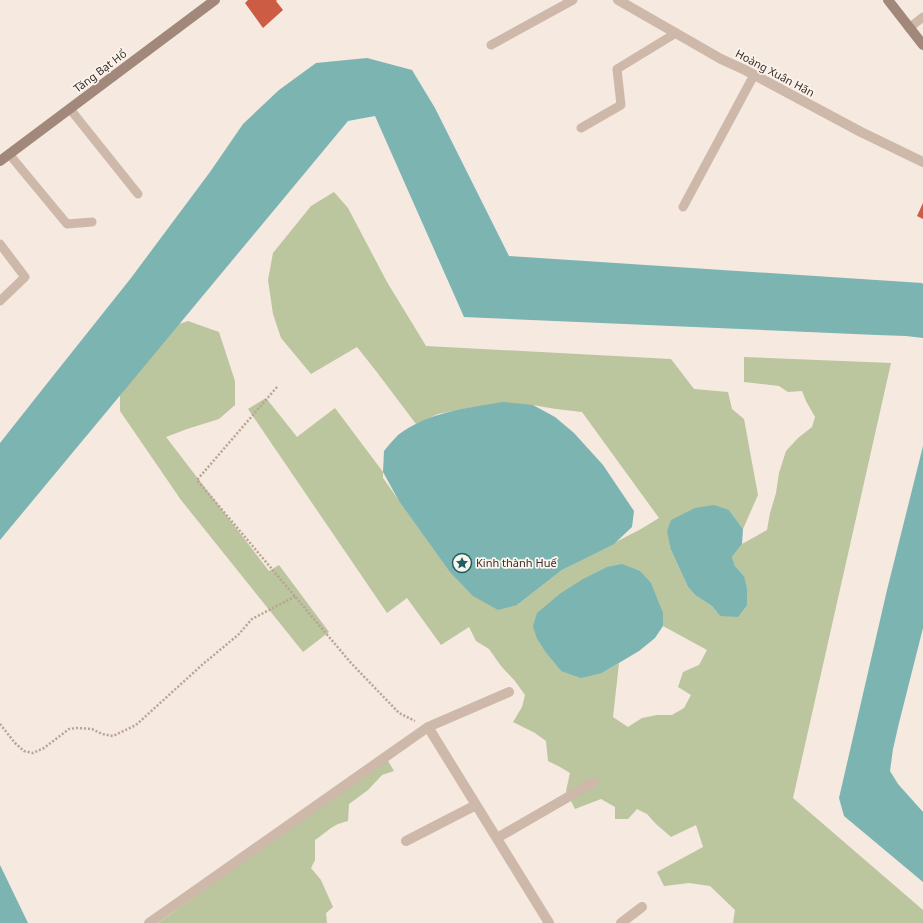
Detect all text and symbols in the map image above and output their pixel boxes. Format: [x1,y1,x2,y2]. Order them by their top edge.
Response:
street label: Hoàng Xuân Hãn [733,45,817,100]
street label: Tăng Bạt Hổ [70,46,130,95]
place icon: Kinh thành Huế [451,552,473,574]
place label: Kinh thành Huế [476,555,557,570]

